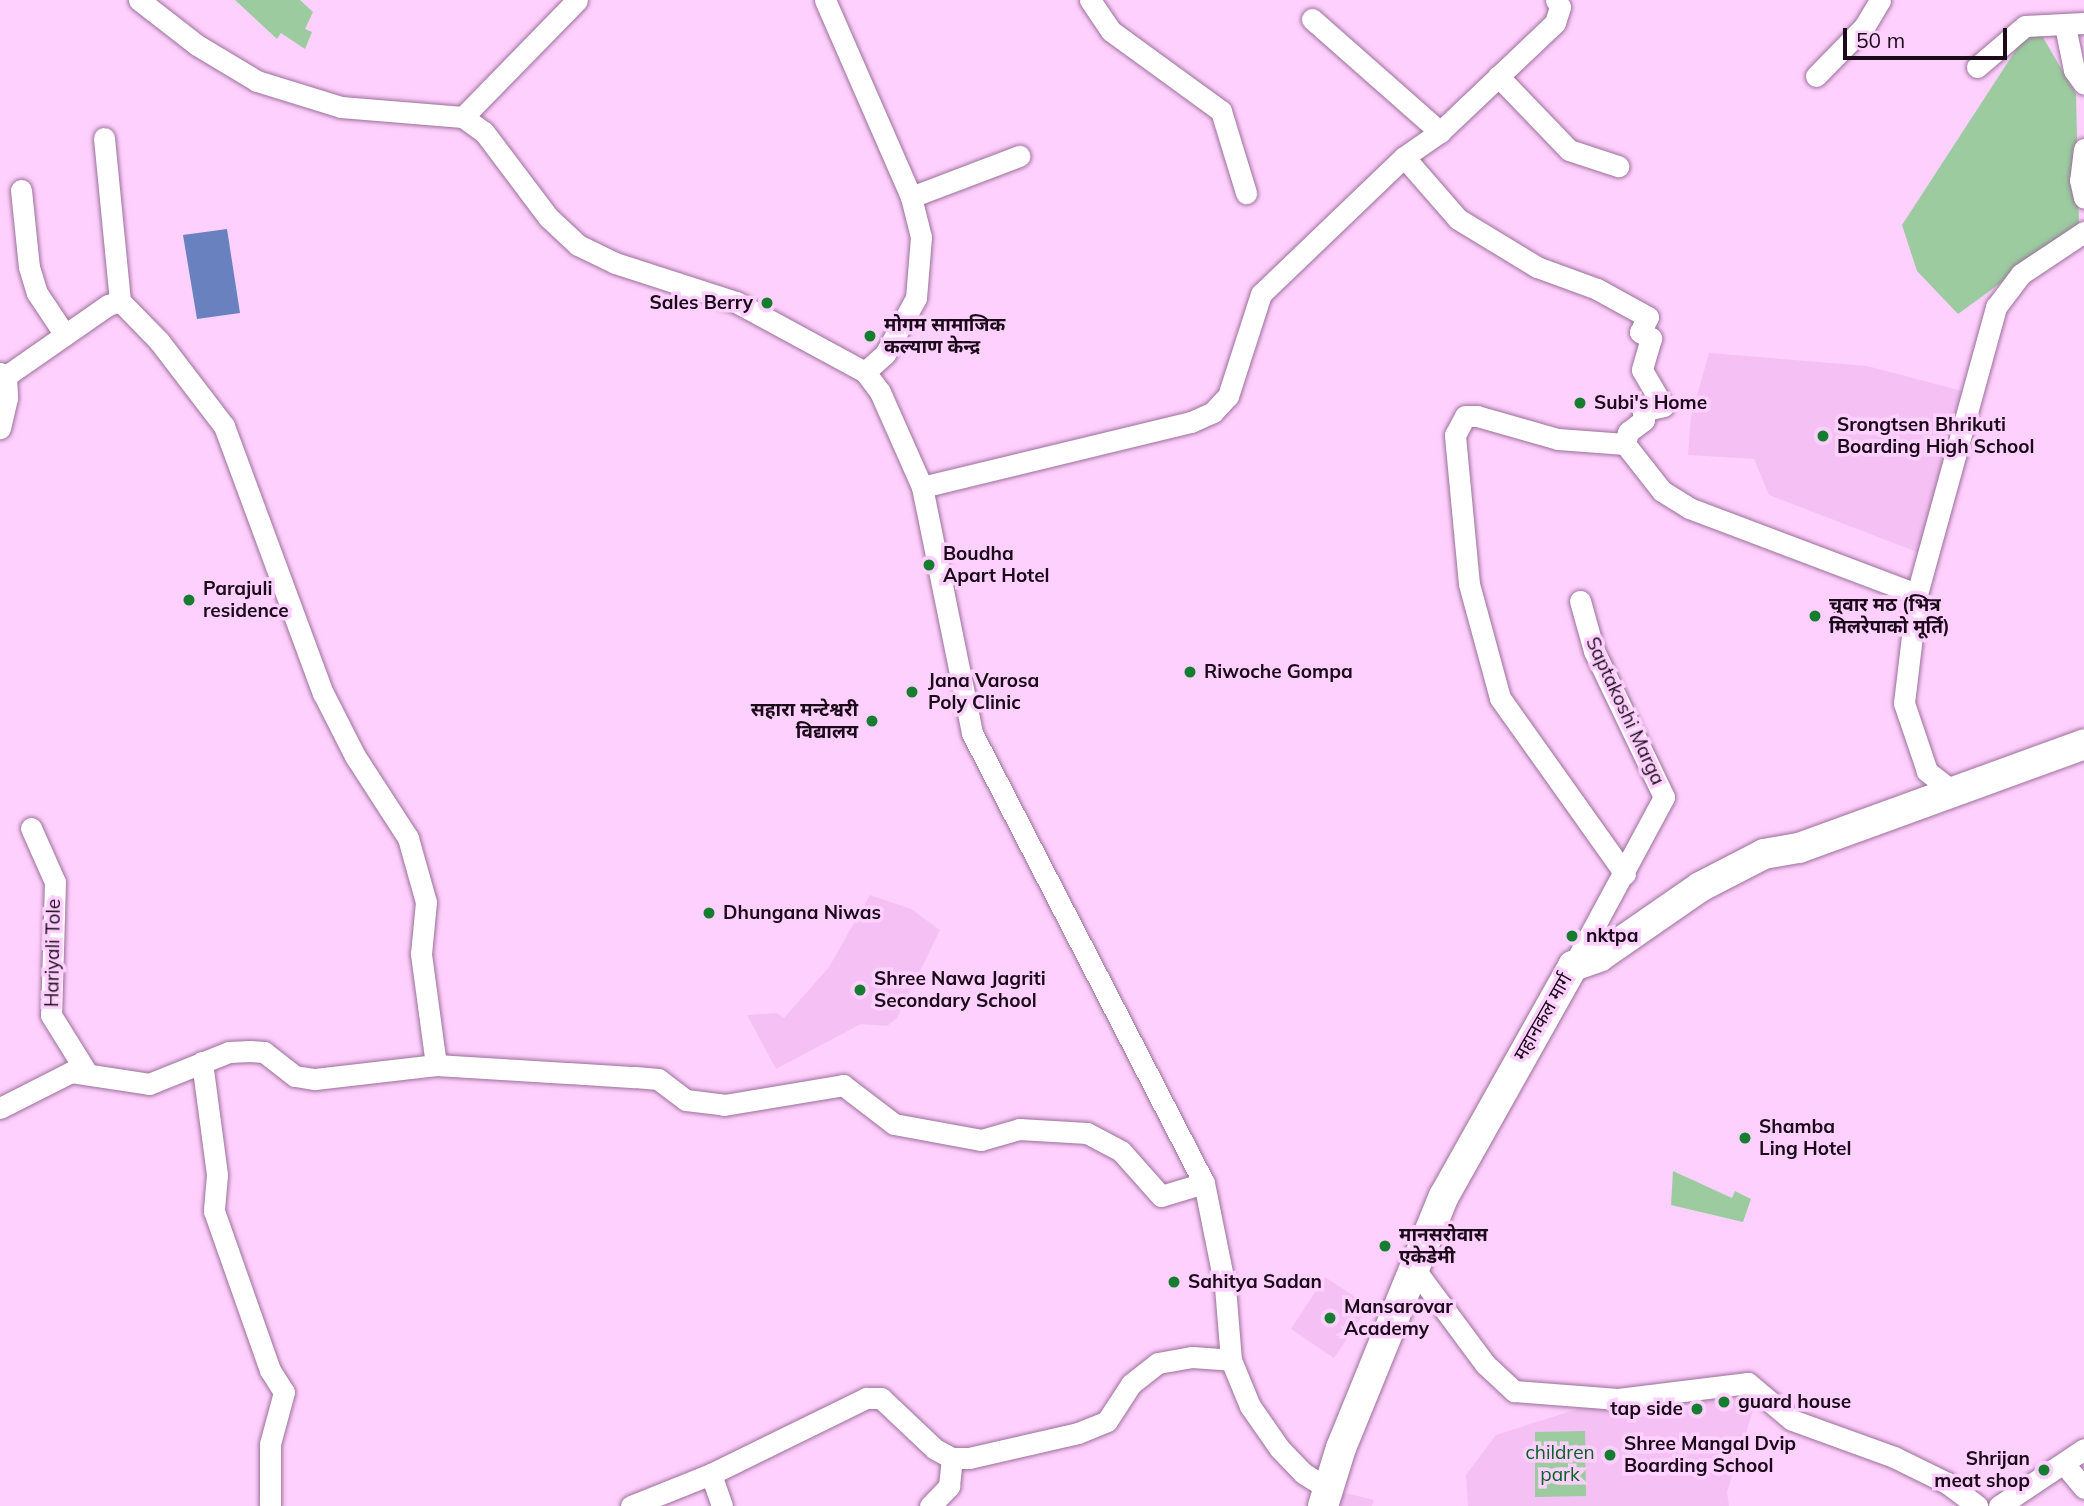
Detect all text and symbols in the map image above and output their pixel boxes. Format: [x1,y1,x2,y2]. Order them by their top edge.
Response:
scale bar [1846,14,2010,58]
text: 50 m [1856,27,1905,53]
place label: Sales Berry [650,292,753,314]
marker: Sales Berry [759,295,775,311]
place label: मोगम सामाजिक कल्याण केन्द्र [884,314,1005,358]
marker: मोगम सामाजिक कल्याण केन्द्र [862,328,878,344]
place label: Subi's Home [1594,392,1707,414]
marker: Subi's Home [1572,395,1588,411]
place label: Srongtsen Bhrikuti Boarding High School [1837,414,2035,458]
marker: Srongtsen Bhrikuti Boarding High School [1815,428,1831,444]
place label: Boudha Apart Hotel [943,543,1050,587]
marker: Boudha Apart Hotel [921,557,937,573]
place label: Parajuli residence [203,578,289,622]
marker: Parajuli residence [181,592,197,608]
place label: चुवार मठ (भित्र मिलरेपाको मूर्ति) [1829,594,1950,638]
marker: चुवार मठ (भित्र मिलरेपाको मूर्ति) [1807,608,1823,624]
street label: Saptakoshi Marga [1581,634,1669,788]
place label: Riwoche Gompa [1204,661,1353,683]
marker: Riwoche Gompa [1182,664,1198,680]
place label: Jana Varosa Poly Clinic [928,670,1039,714]
marker: Jana Varosa Poly Clinic [902,682,922,702]
place label: सहारा मन्टेश्वरी विद्यालय [751,699,858,743]
marker: सहारा मन्टेश्वरी विद्यालय [864,713,880,729]
street label: Hariyali Tole [41,899,65,1007]
place label: Dhungana Niwas [723,902,881,924]
marker: Dhungana Niwas [701,905,717,921]
place label: nktpa [1586,925,1638,947]
marker: nktpa [1564,928,1580,944]
place label: Shree Nawa Jagriti Secondary School [874,968,1046,1012]
street label: महानकल मार्ग [1509,970,1577,1064]
marker: Shree Nawa Jagriti Secondary School [852,982,868,998]
place label: Shamba Ling Hotel [1759,1116,1851,1160]
marker: Shamba Ling Hotel [1737,1130,1753,1146]
place label: मानसरोवास एकेडेमी [1399,1224,1488,1268]
marker: मानसरोवास एकेडेमी [1377,1238,1393,1254]
place label: Sahitya Sadan [1188,1271,1322,1293]
marker: Sahitya Sadan [1166,1274,1182,1290]
place label: Mansarovar Academy [1344,1296,1453,1340]
marker: Mansarovar Academy [1322,1310,1338,1326]
place label: guard house [1738,1391,1851,1413]
marker: guard house [1716,1394,1732,1410]
place label: tap side [1610,1398,1683,1420]
marker: tap side [1689,1401,1705,1417]
place label: Shree Mangal Dvip Boarding School [1624,1433,1796,1477]
park label: children park [1525,1442,1595,1486]
marker: Shree Mangal Dvip Boarding School [1602,1447,1618,1463]
place label: Shrijan meat shop [1934,1448,2030,1492]
marker: Shrijan meat shop [2036,1462,2052,1478]

